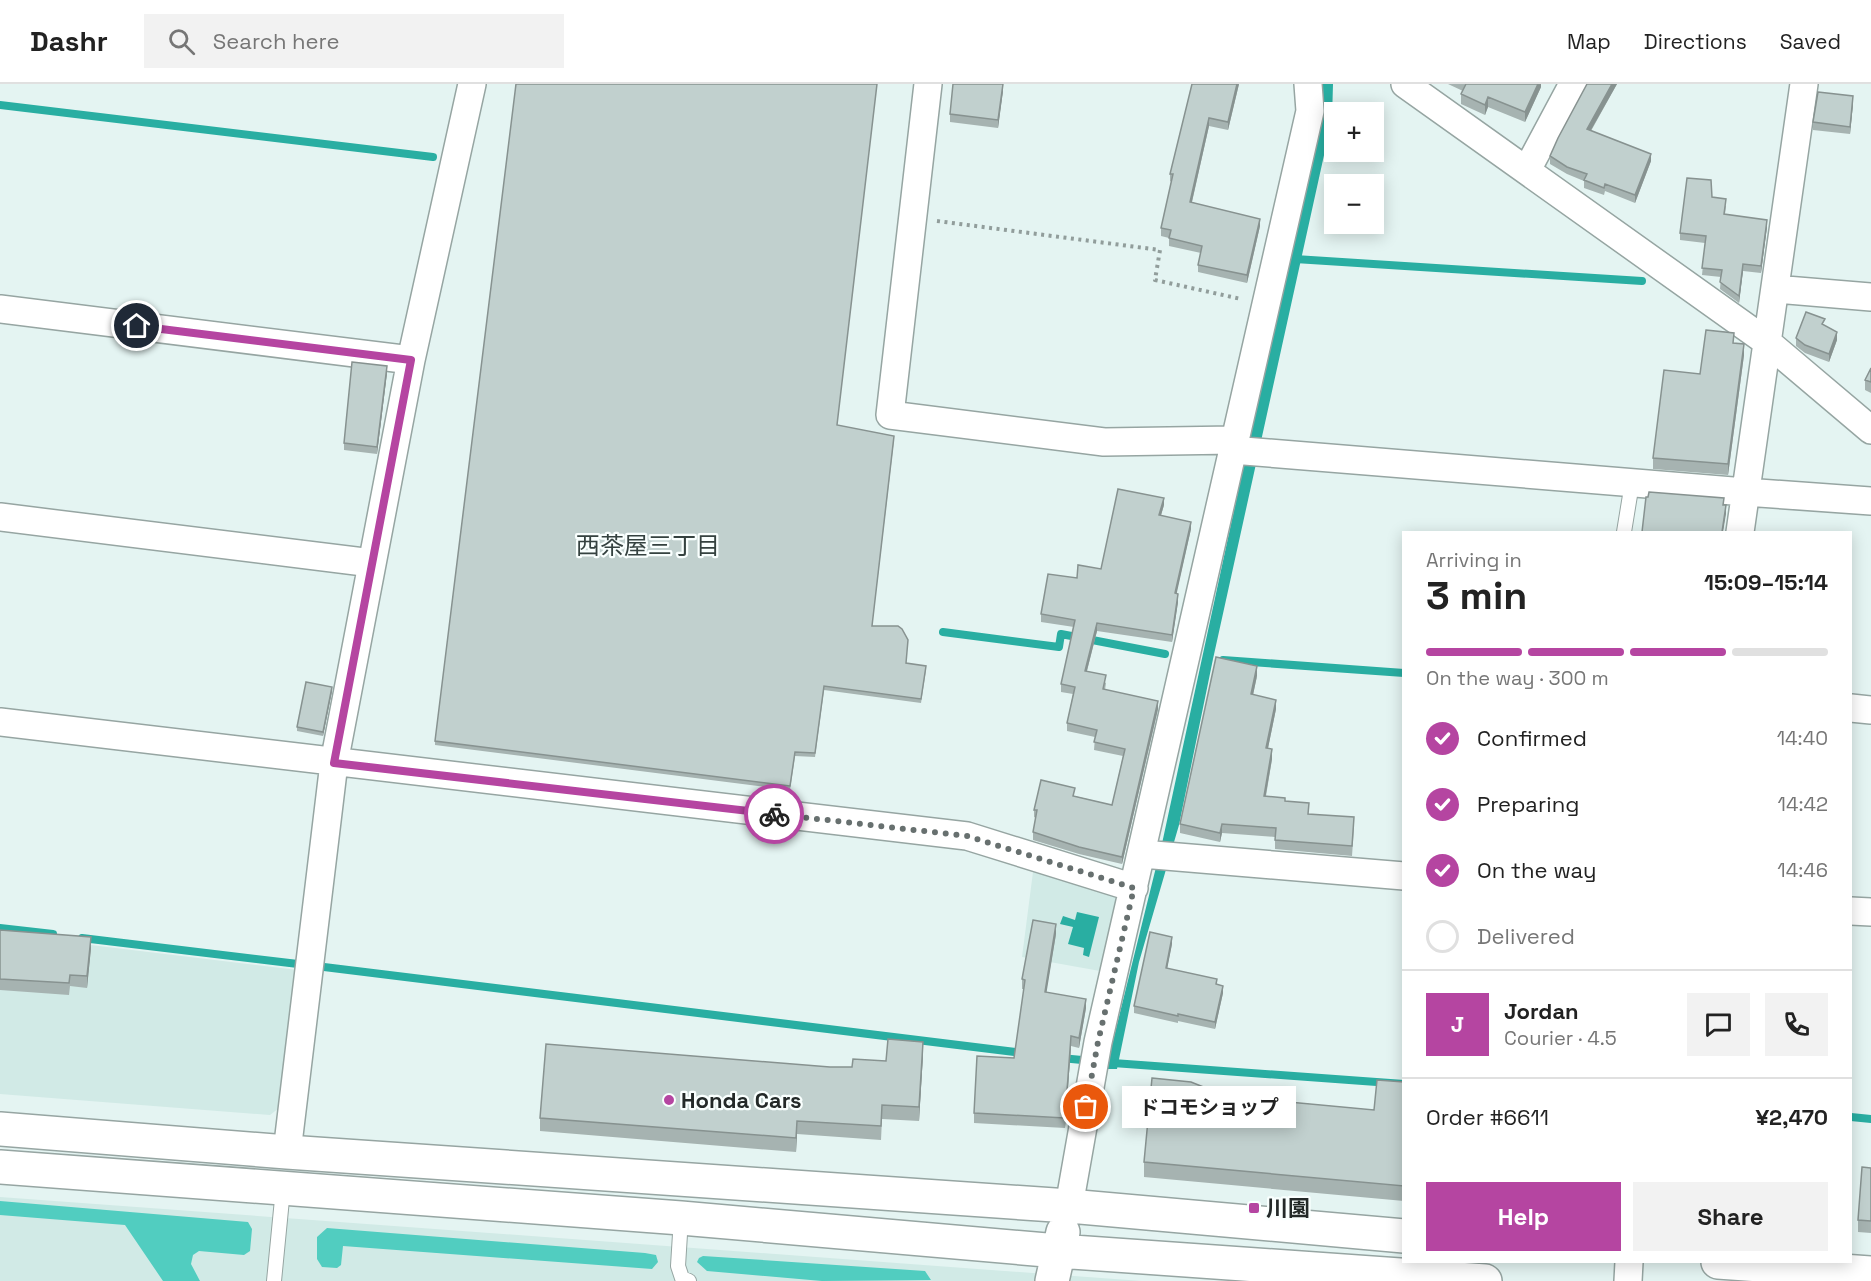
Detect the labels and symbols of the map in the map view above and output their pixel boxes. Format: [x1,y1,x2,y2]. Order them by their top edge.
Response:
pin [111,300,162,351]
district label: 西茶屋三丁目 [576,530,720,561]
courier [744,784,804,844]
pin [1060,1081,1111,1132]
place label: Honda Cars [681,1086,802,1114]
callout: ドコモショップ [1122,1086,1296,1128]
marker: Honda Cars [662,1093,676,1107]
place label: 川園 [1266,1194,1310,1222]
marker: 川園 [1247,1201,1261,1215]

